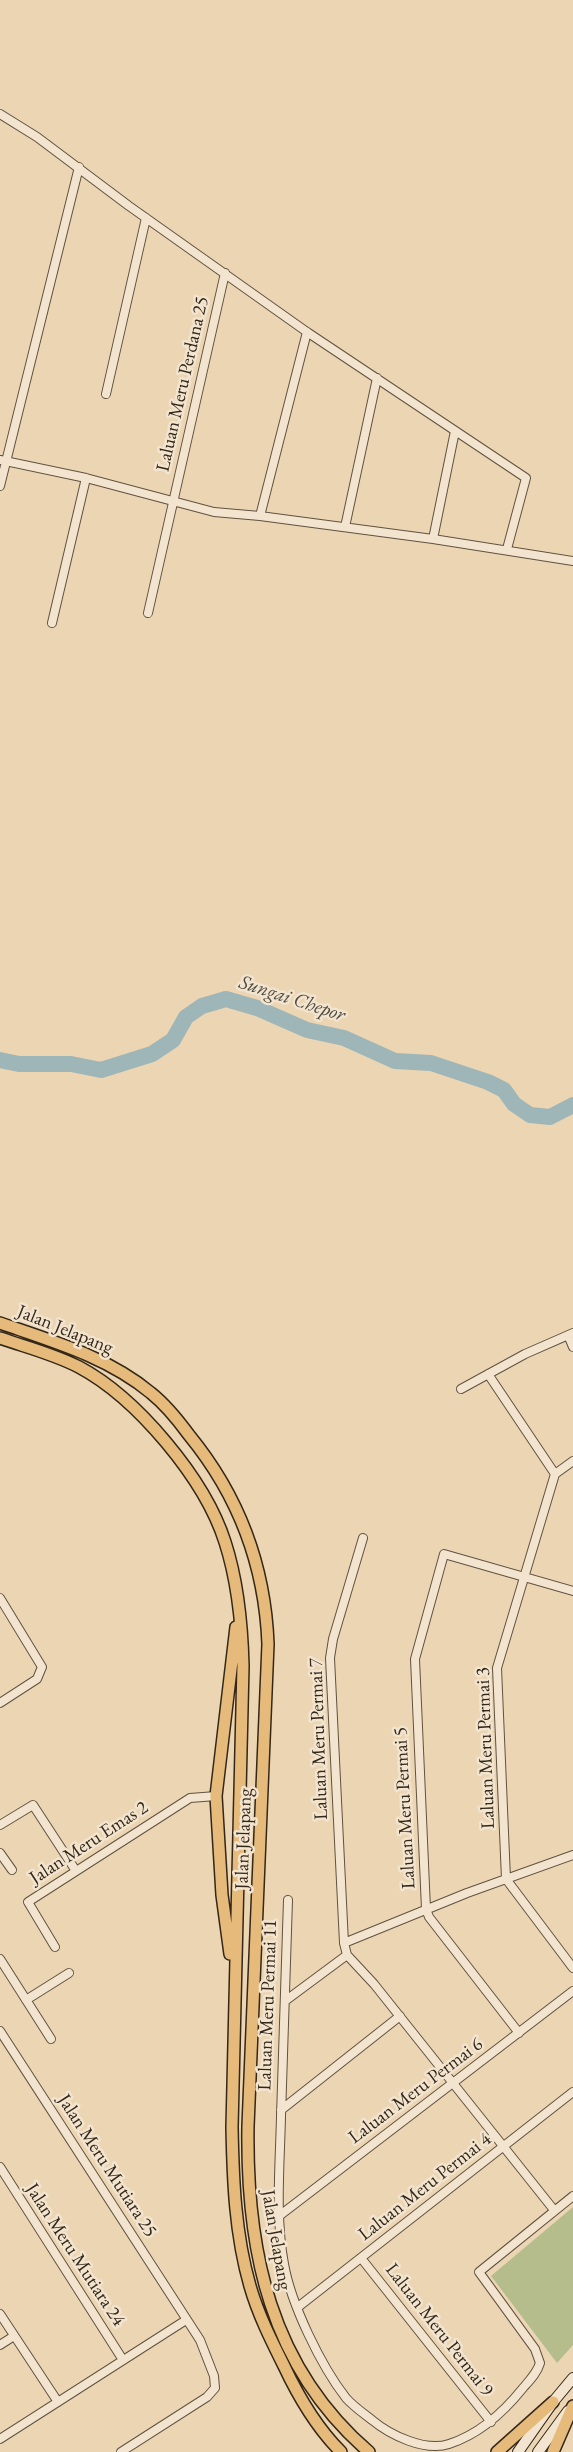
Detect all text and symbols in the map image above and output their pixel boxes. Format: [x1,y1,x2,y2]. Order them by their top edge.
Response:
street label: Laluan Meru Perdana 25 [152,294,214,474]
water label: Sungai Chepor [236,971,348,1027]
street label: Jalan Jelapang [14,1300,116,1360]
street label: Laluan Meru Permai 7 [305,1658,333,1820]
street label: Laluan Meru Permai 3 [472,1667,500,1829]
street label: Laluan Meru Permai 5 [389,1726,421,1890]
street label: Jalan Jelapang [231,1788,257,1890]
street label: Jalan Meru Emas 2 [26,1796,152,1890]
street label: Laluan Meru Permai 11 [254,1919,282,2091]
street label: Laluan Meru Permai 6 [344,2033,488,2149]
street label: Jalan Meru Mutiara 25 [52,2090,162,2242]
street label: Laluan Meru Permai 4 [354,2128,496,2246]
street label: Jalan Meru Mutiara 24 [20,2179,130,2331]
street label: Jalan Jelapang [256,2188,296,2292]
street label: Laluan Meru Permai 9 [380,2259,498,2401]

